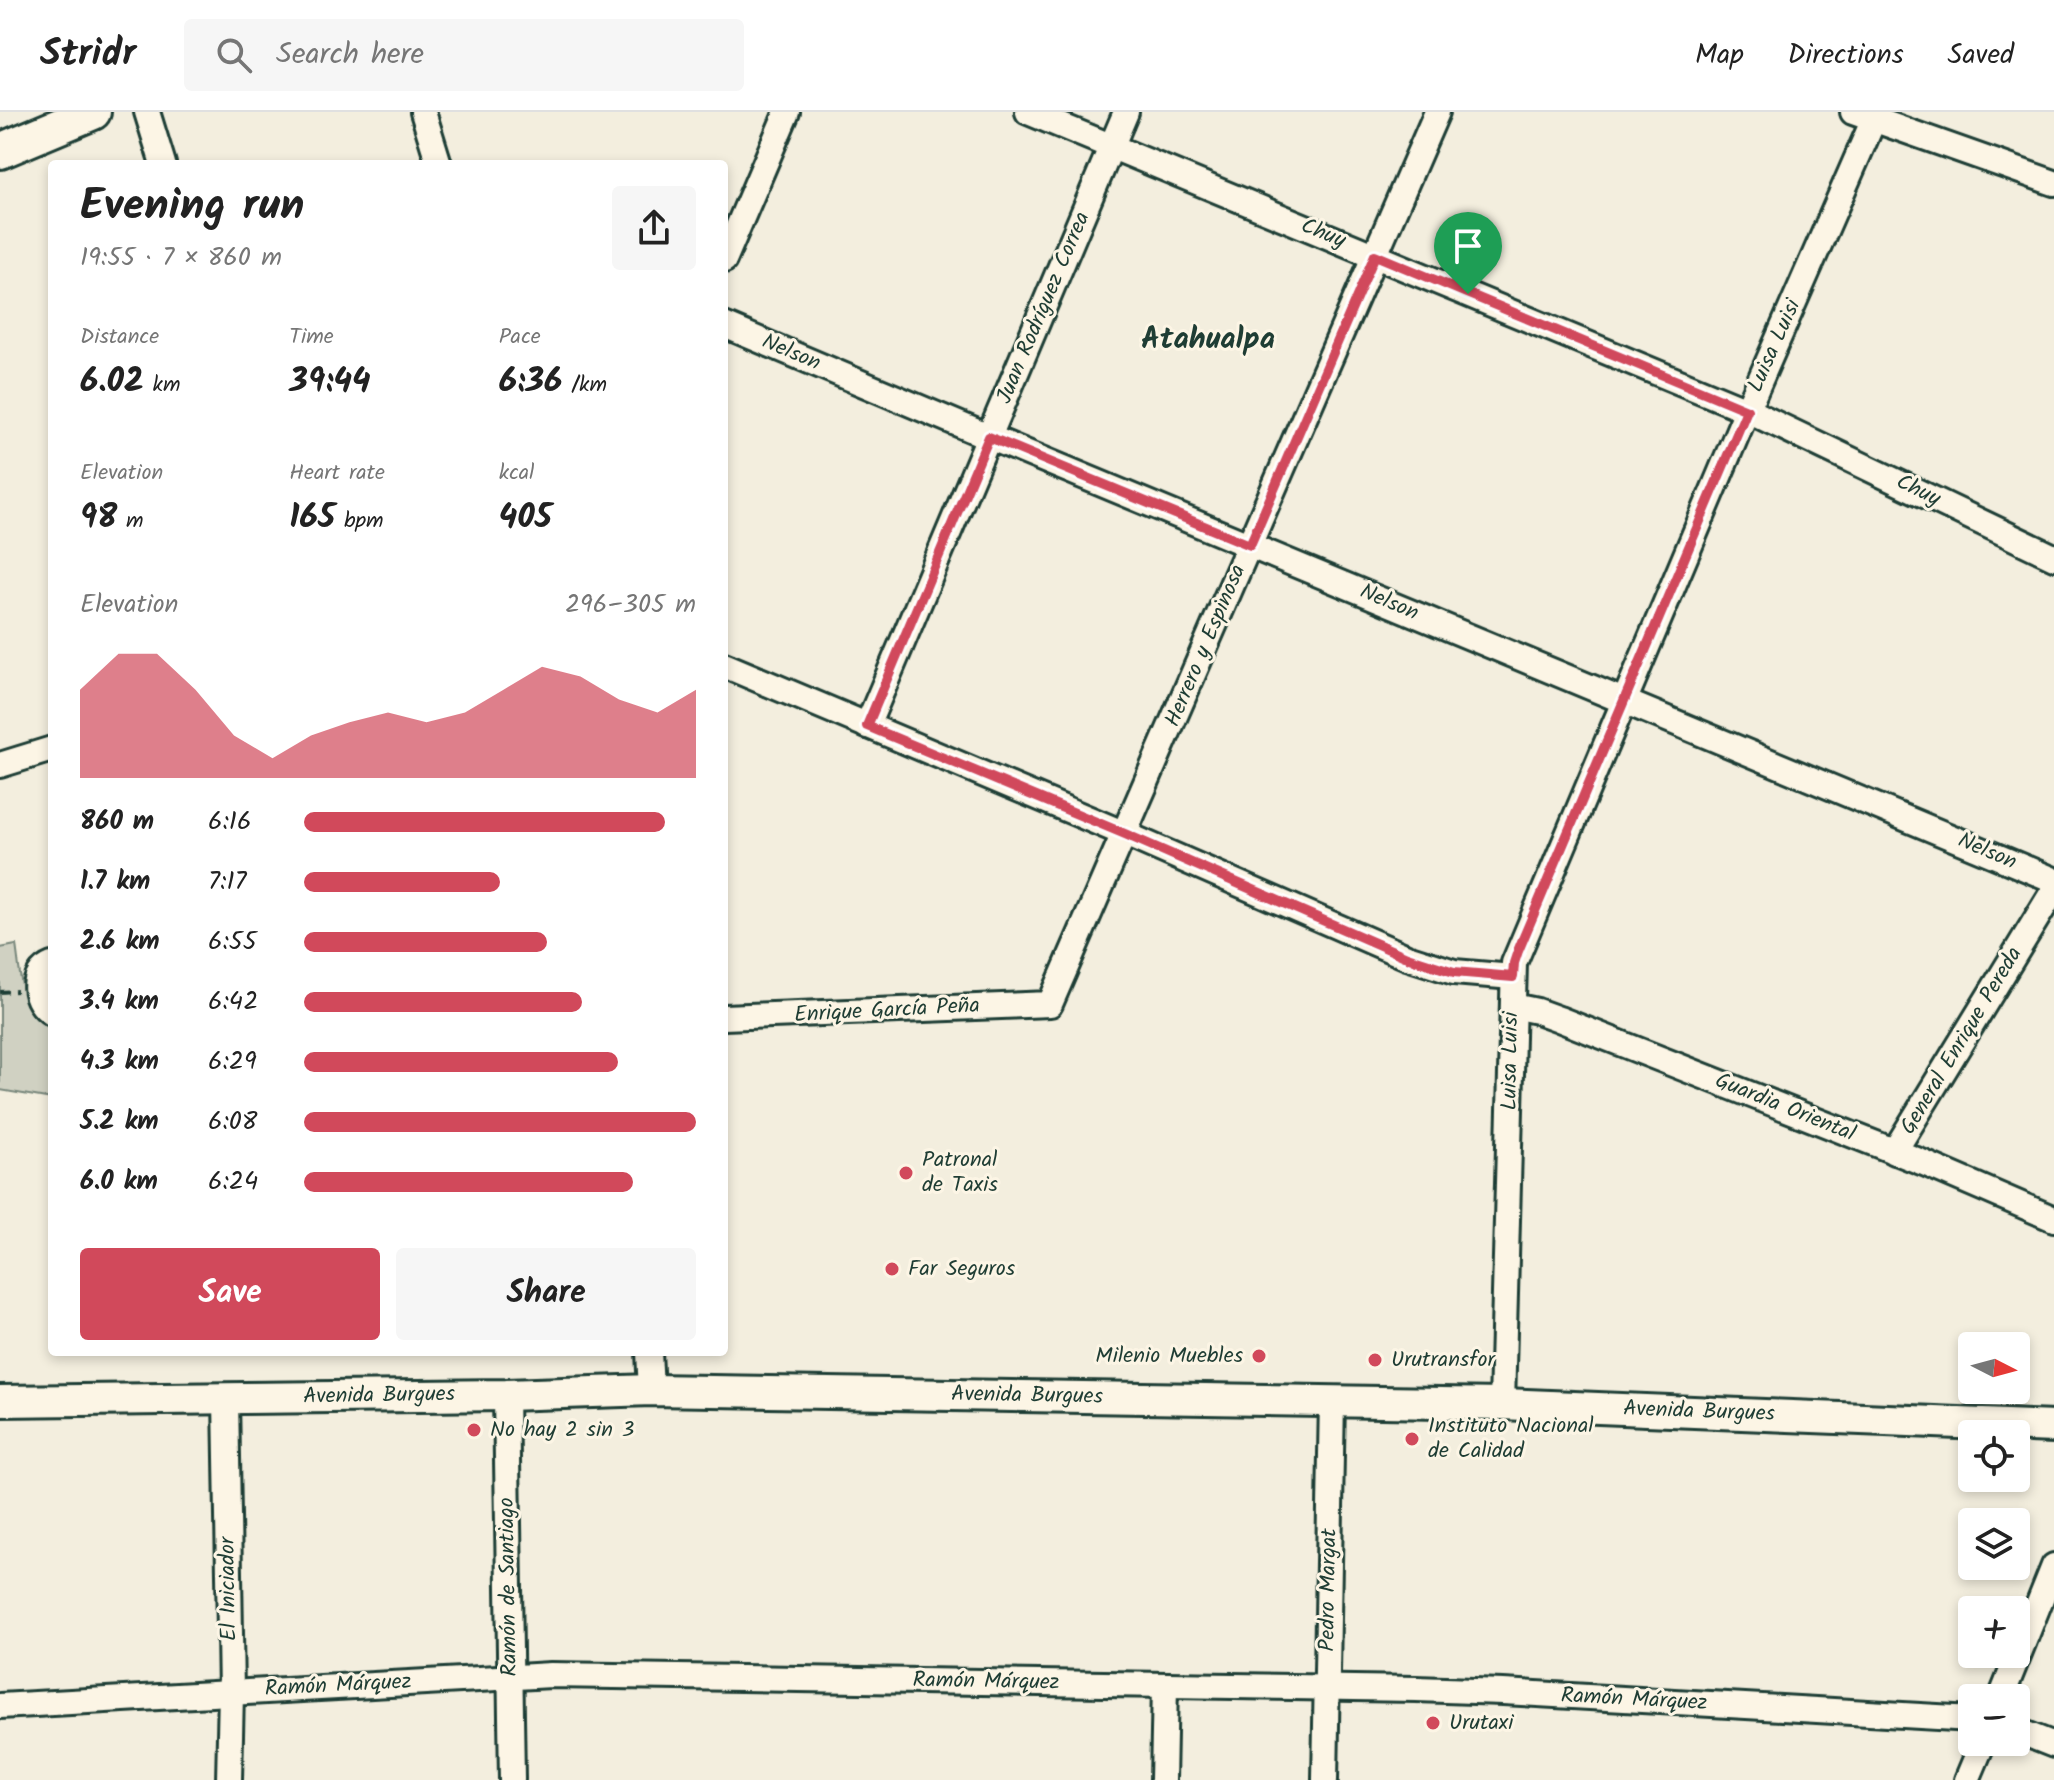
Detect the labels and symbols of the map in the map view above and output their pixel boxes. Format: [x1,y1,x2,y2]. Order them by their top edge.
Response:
street label: Juan Rodríguez Correa [988,207,1100,409]
street label: Chuy [1295,209,1351,259]
pin [1434,212,1502,294]
street label: Luisa Luisi [1739,293,1811,398]
district label: Atahualpa [1141,316,1275,364]
street label: Nelson [756,325,826,381]
street label: Chuy [1890,465,1947,517]
street label: Herrero y Espinosa [1156,559,1256,733]
street label: Nelson [1354,575,1424,631]
street label: Nelson [1952,824,2022,880]
street label: General Enrique Pereda [1892,940,2032,1142]
street label: Enrique García Peña [793,989,981,1033]
street label: Luisa Luisi [1493,1011,1529,1111]
street label: Guardia Oriental [1709,1064,1861,1152]
place label: Patronal de Taxis [922,1143,998,1203]
marker: Patronal de Taxis [897,1164,915,1182]
place label: Far Seguros [908,1252,1016,1287]
marker: Far Seguros [883,1260,901,1278]
north arrow [1958,1332,2030,1404]
place label: Milenio Muebles [1095,1339,1244,1374]
place label: Urutransfor [1391,1343,1496,1378]
marker: Milenio Muebles [1250,1347,1268,1365]
marker: Urutransfor [1366,1351,1384,1369]
street label: Avenida Burgues [303,1377,456,1415]
street label: Avenida Burgues [951,1377,1104,1415]
street label: Avenida Burgues [1623,1392,1776,1432]
place label: Instituto Nacional de Calidad [1428,1409,1594,1469]
place label: No hay 2 sin 3 [490,1413,634,1448]
marker: No hay 2 sin 3 [465,1421,483,1439]
marker: Instituto Nacional de Calidad [1403,1430,1421,1448]
street label: Ramón de Santiago [490,1497,528,1677]
street label: Pedro Margat [1310,1528,1348,1652]
street label: El Iniciador [211,1535,247,1642]
street label: Ramón Márquez [912,1663,1060,1701]
street label: Ramón Márquez [264,1665,413,1707]
street label: Ramón Márquez [1560,1679,1709,1721]
place label: Urutaxi [1449,1706,1514,1741]
marker: Urutaxi [1424,1714,1442,1732]

